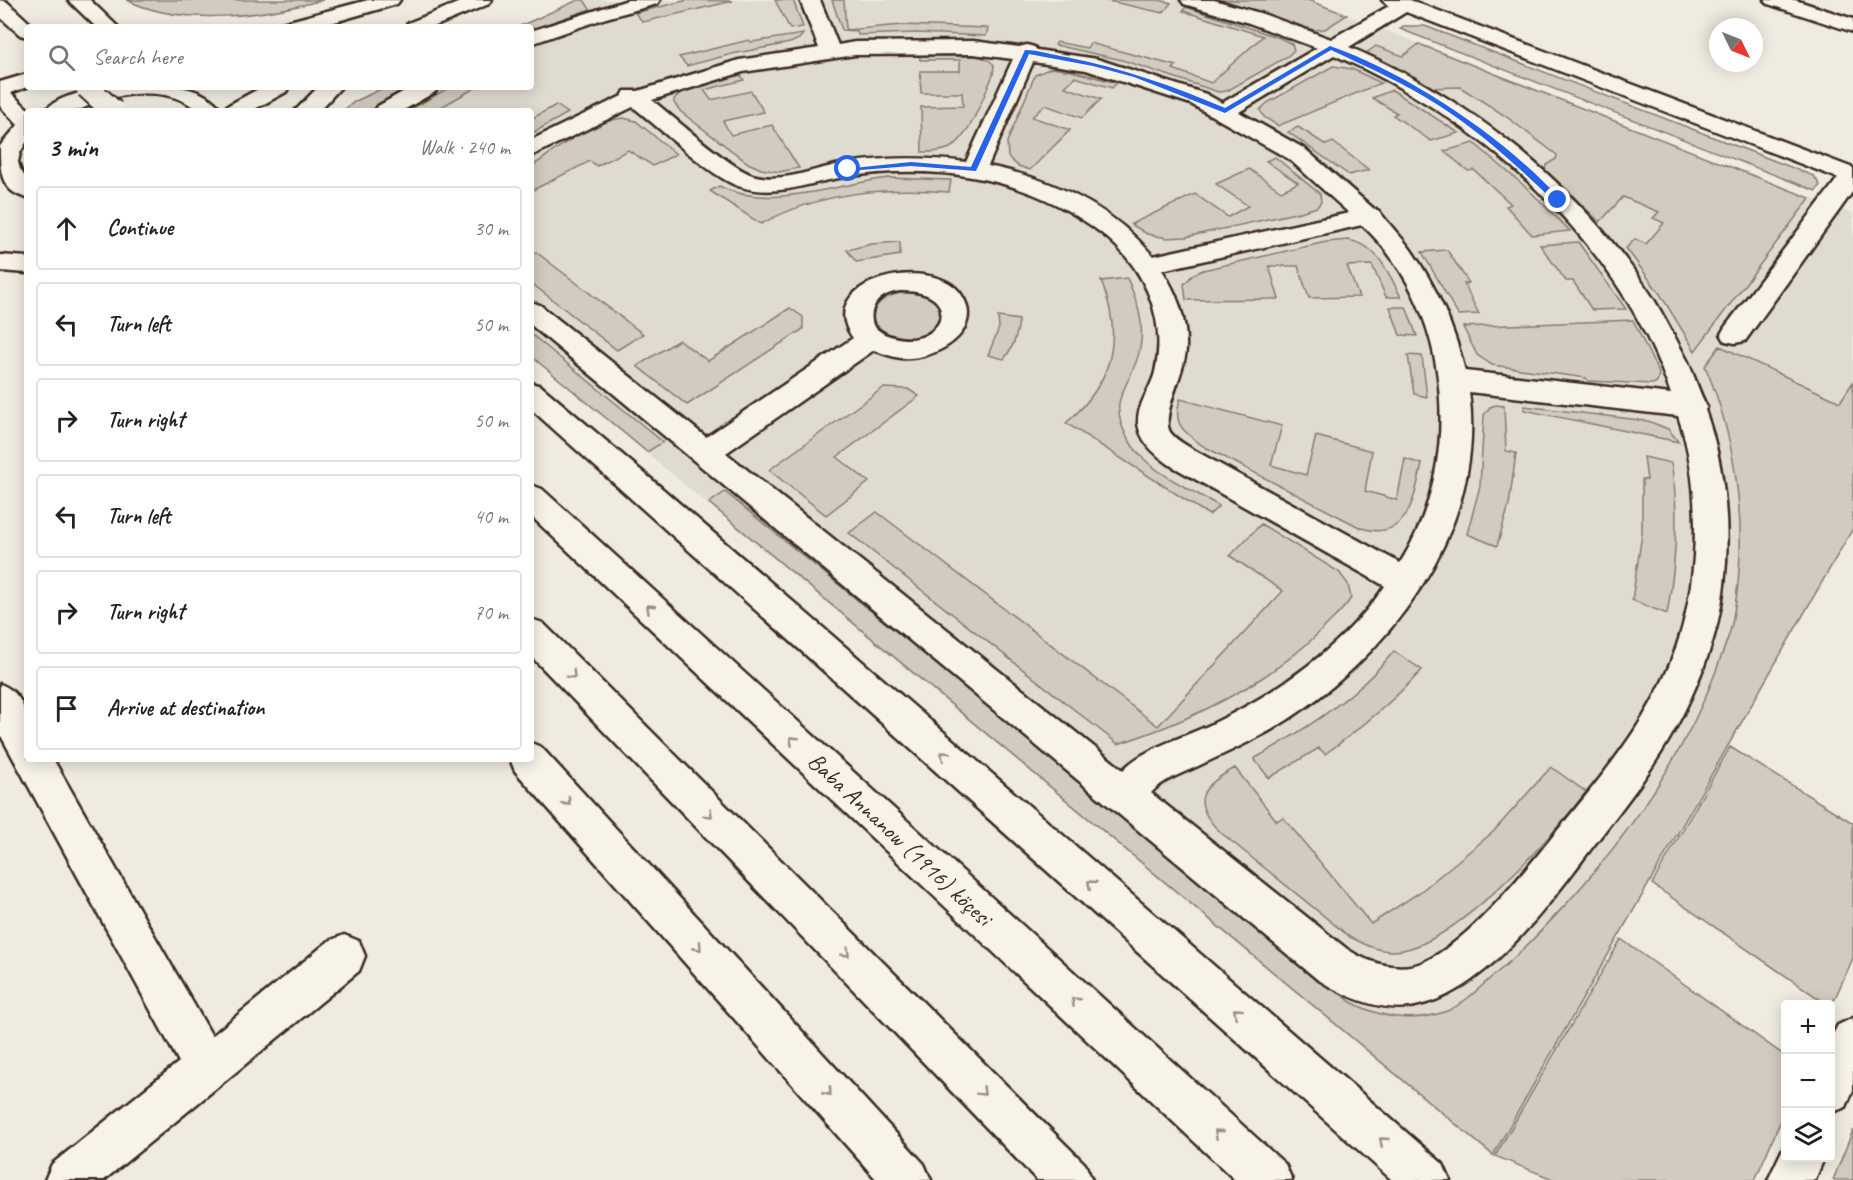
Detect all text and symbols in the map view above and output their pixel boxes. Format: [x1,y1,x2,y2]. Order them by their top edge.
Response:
north arrow [1709,18,1763,72]
search box [24,24,534,90]
icon: search [45,41,78,74]
text: Search here [93,43,183,71]
text: 3 min [48,131,98,164]
text: Walk · 240 m [420,135,510,160]
route start [834,155,860,181]
route end [1544,186,1570,212]
icon: ahead [50,212,83,245]
text: Continue [107,214,173,242]
text: 30 m [474,216,508,241]
icon: left [50,308,83,341]
text: Turn left [107,310,171,338]
text: 50 m [474,312,508,337]
icon: right [50,404,83,437]
text: Turn right [107,406,184,434]
text: 50 m [474,408,508,433]
icon: left [50,500,83,533]
text: Turn left [107,502,171,530]
text: 40 m [474,504,508,529]
icon: right [50,596,83,629]
text: Turn right [107,598,184,626]
text: 70 m [474,600,508,625]
one-way arrow [646,604,657,615]
one-way arrow [565,668,576,679]
icon: arrive [50,692,83,725]
text: Arrive at destination [107,694,264,722]
one-way arrow [790,736,800,747]
street label: Baba Annanow (1916) köçesi [802,746,1000,934]
one-way arrow [940,751,951,762]
one-way arrow [560,796,571,806]
one-way arrow [701,806,712,817]
one-way arrow [1086,880,1097,891]
one-way arrow [691,940,702,951]
one-way arrow [838,945,849,956]
one-way arrow [1071,997,1082,1008]
map controls [1781,1000,1835,1162]
button: + [1781,1000,1835,1054]
one-way arrow [1233,1008,1244,1019]
button: − [1781,1054,1835,1108]
one-way arrow [975,1084,986,1095]
one-way arrow [821,1085,832,1096]
button: layers [1781,1108,1835,1162]
one-way arrow [1215,1129,1225,1140]
one-way arrow [1379,1137,1390,1148]

